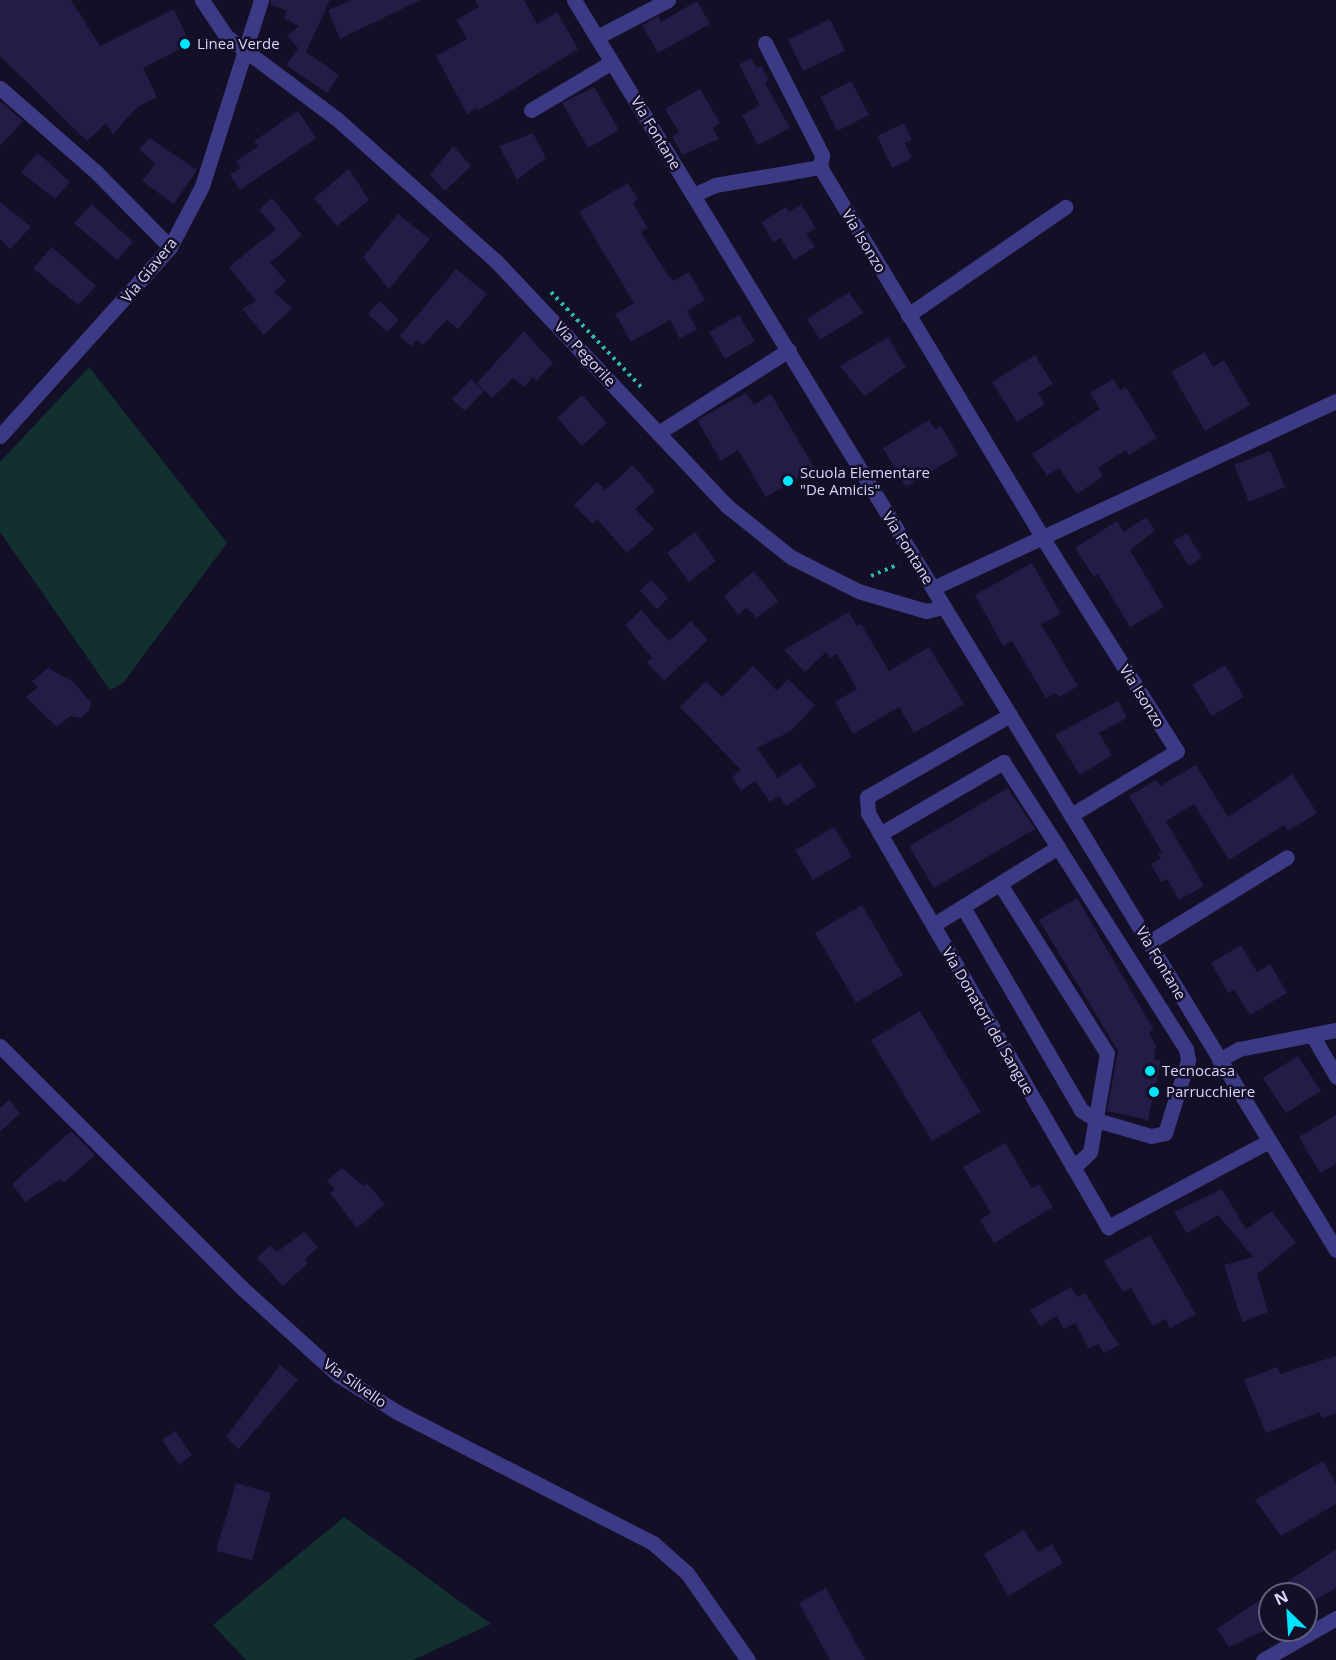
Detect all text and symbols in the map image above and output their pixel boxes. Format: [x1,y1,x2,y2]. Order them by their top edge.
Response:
place label: Linea Verde [197,35,280,53]
marker: Linea Verde [178,37,192,51]
street label: Via Fontane [627,93,685,173]
street label: Via Isonzo [838,206,890,276]
street label: Via Giavera [117,234,181,306]
street label: Via Pegorile [551,318,619,390]
place label: Scuola Elementare "De Amicis" [800,463,930,498]
marker: Scuola Elementare "De Amicis" [781,474,795,488]
street label: Via Fontane [879,508,937,588]
street label: Via Isonzo [1116,661,1168,731]
street label: Via Fontane [1132,923,1190,1003]
street label: Via Donatori del Sangue [938,944,1038,1098]
place label: Tecnocasa [1162,1062,1235,1080]
marker: Tecnocasa [1143,1064,1157,1078]
place label: Parrucchiere [1166,1083,1255,1101]
marker: Parrucchiere [1147,1085,1161,1099]
street label: Via Silvello [320,1355,390,1411]
north arrow [1258,1582,1318,1642]
text: N [1271,1585,1292,1610]

